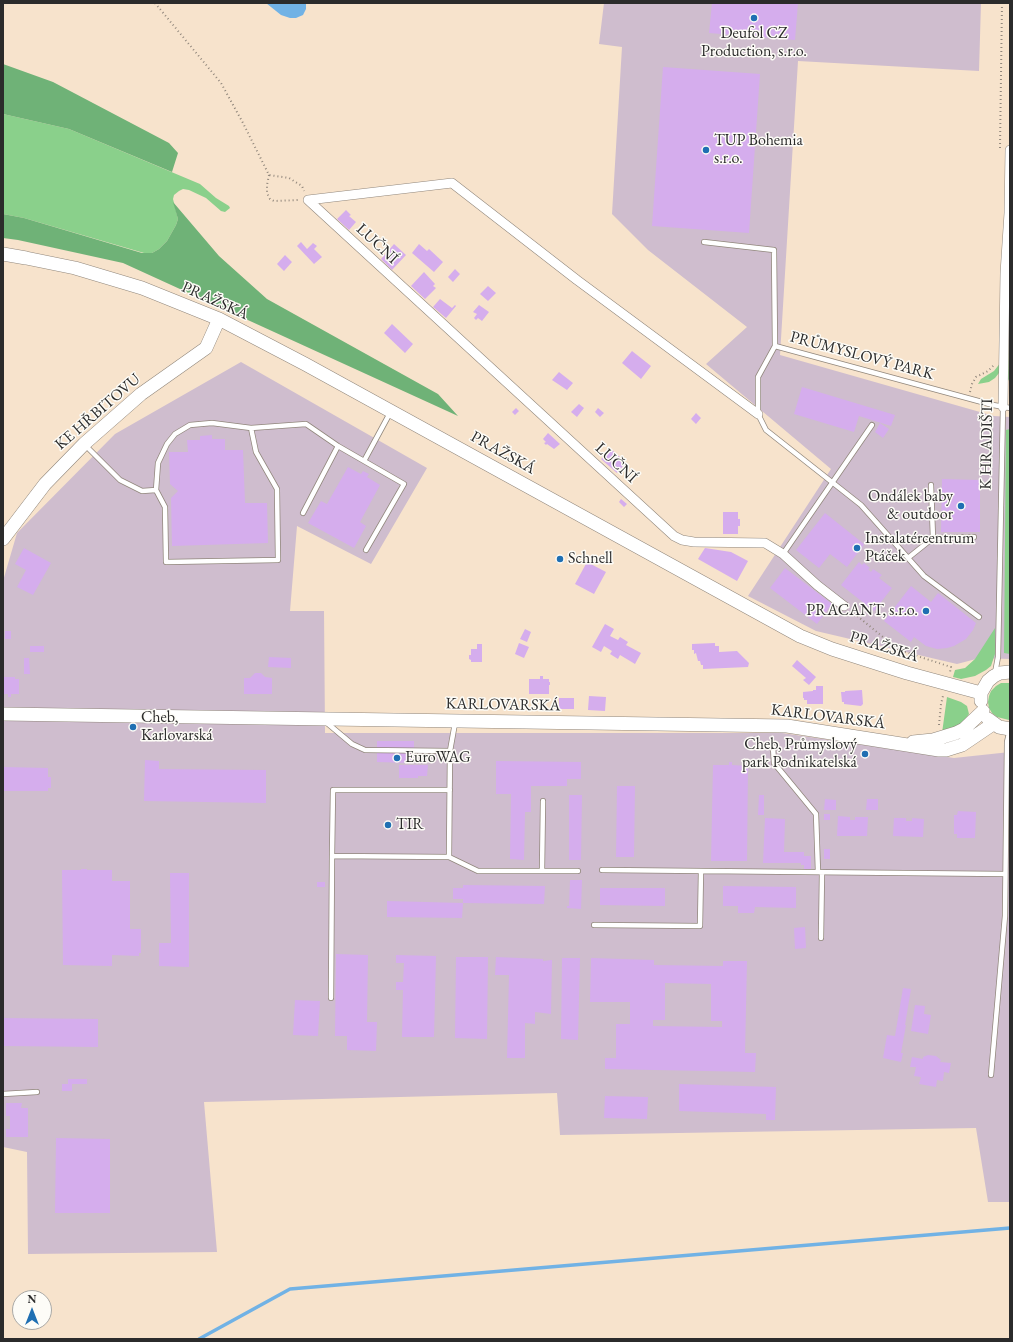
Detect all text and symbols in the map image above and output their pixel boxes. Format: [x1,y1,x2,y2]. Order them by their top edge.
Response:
marker: Deufol CZ Production, s.r.o. [749,13,759,23]
place label: Deufol CZ Production, s.r.o. [701,24,807,62]
place label: TUP Bohemia s.r.o. [714,131,803,169]
marker: TUP Bohemia s.r.o. [701,145,711,155]
street label: LUČNÍ [352,220,402,268]
street label: PRAŽSKÁ [179,278,251,324]
street label: PRŮMYSLOVÝ PARK [788,328,936,384]
street label: KE HŘBITOVU [51,370,145,454]
street label: K HRADIŠTI [977,398,997,490]
street label: PRAŽSKÁ [467,427,539,479]
street label: LUČNÍ [591,439,641,487]
place label: Ondálek baby & outdoor [868,487,953,525]
marker: Ondálek baby & outdoor [956,501,966,511]
place label: Instalatércentrum Ptáček [865,529,974,567]
marker: Instalatércentrum Ptáček [852,543,862,553]
place label: Schnell [568,549,613,569]
marker: Schnell [555,554,565,564]
place label: PRACANT, s.r.o. [806,601,918,621]
marker: PRACANT, s.r.o. [921,606,931,616]
street label: PRAŽSKÁ [847,627,921,667]
street label: KARLOVARSKÁ [445,694,561,716]
street label: KARLOVARSKÁ [770,700,886,734]
place label: Cheb, Karlovarská [141,708,213,746]
marker: Cheb, Karlovarská [128,722,138,732]
place label: Cheb, Průmyslový park Podnikatelská [742,735,857,773]
place label: EuroWAG [405,748,471,768]
marker: Cheb, Průmyslový park Podnikatelská [860,749,870,759]
marker: EuroWAG [392,753,402,763]
place label: TIR [396,815,424,835]
marker: TIR [383,820,393,830]
north arrow [12,1290,52,1330]
text: N [28,1292,36,1306]

